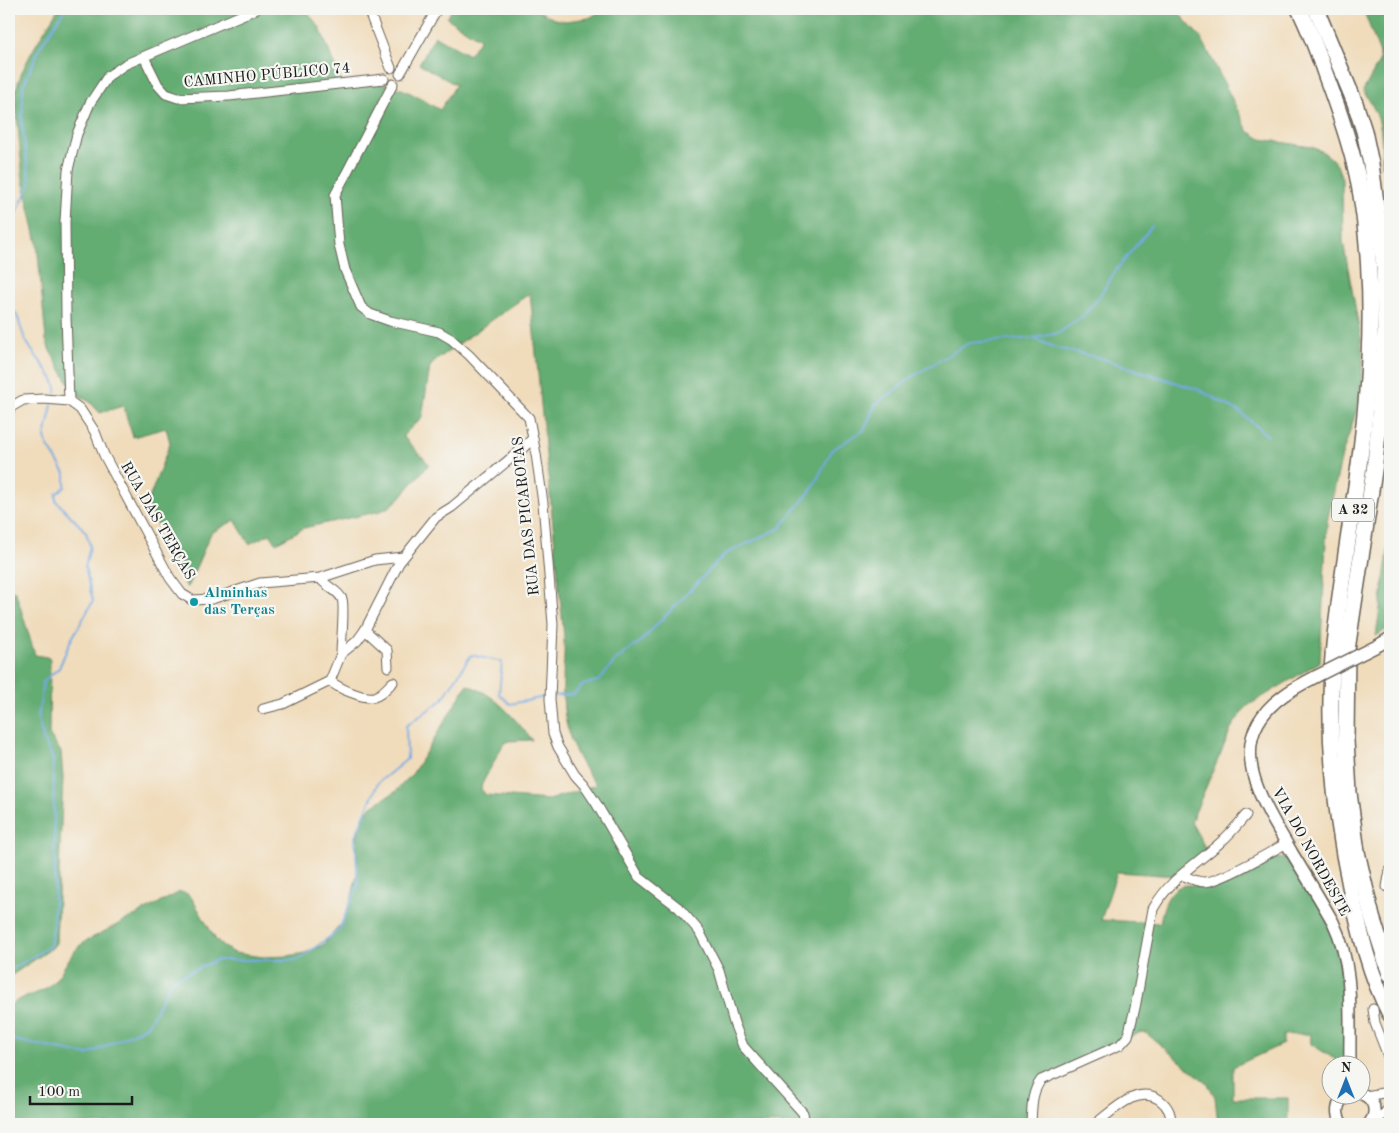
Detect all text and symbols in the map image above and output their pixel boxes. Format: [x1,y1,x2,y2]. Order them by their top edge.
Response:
street label: CAMINHO PÚBLICO 74 [183,57,351,91]
street label: RUA DAS PICAROTAS [511,436,543,596]
street label: RUA DAS TERÇAS [117,459,197,583]
road number: A 32 [1332,498,1374,522]
place label: Alminhas das Terças [204,586,275,618]
marker: Alminhas das Terças [188,596,200,608]
street label: VIA DO NORDESTE [1268,785,1352,919]
north arrow [1322,1056,1372,1106]
text: N [1341,1061,1352,1075]
scale bar [30,1073,132,1105]
text: 100 m [38,1085,80,1100]

